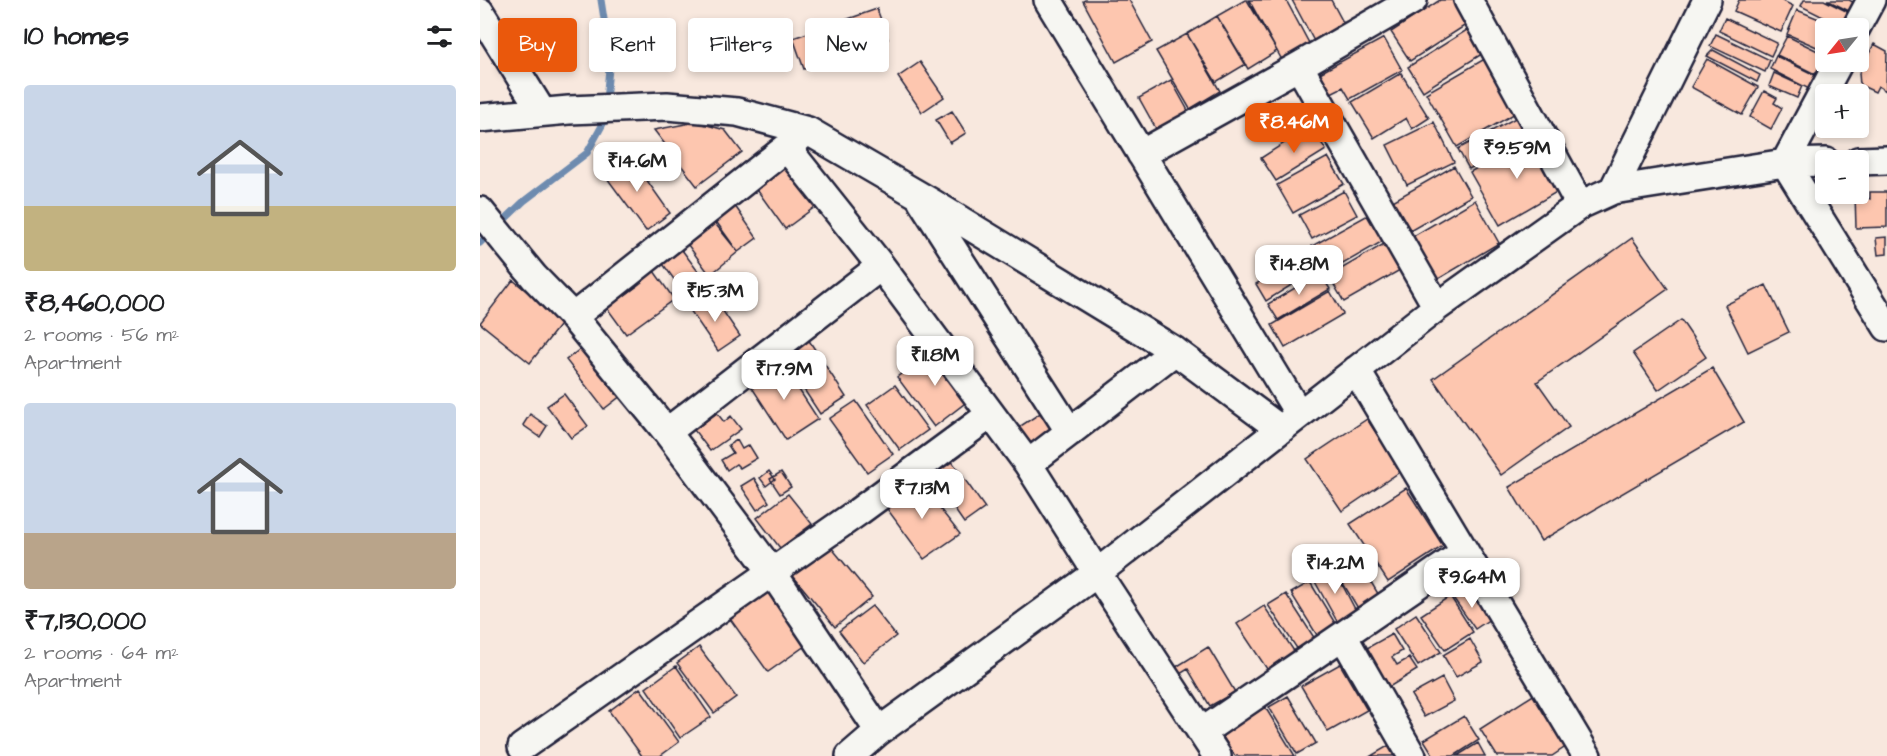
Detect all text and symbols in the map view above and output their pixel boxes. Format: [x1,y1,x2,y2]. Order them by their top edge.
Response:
text: 10 homes [24,18,129,54]
chip: Buy [498,18,577,72]
chip: Rent [589,18,676,72]
chip: Filters [688,18,793,72]
chip: New [805,18,889,72]
north arrow [1815,18,1869,72]
map controls [1815,18,1869,204]
icon: filters [423,20,456,53]
button: + [1815,84,1869,138]
pin: ₹8.46M [1245,103,1343,154]
text: ₹8.46M [1259,108,1329,136]
icon: home [186,124,294,232]
pin: ₹9.59M [1468,129,1566,180]
text: ₹9.59M [1483,134,1551,162]
pin: ₹14.6M [588,142,686,193]
text: ₹14.6M [607,147,667,175]
button: − [1815,150,1869,204]
pin: ₹14.8M [1250,245,1348,296]
text: ₹14.8M [1269,250,1329,278]
pin: ₹15.3M [666,272,764,323]
text: ₹15.3M [686,277,744,305]
text: ₹8,460,000 [24,285,165,321]
text: 2 rooms · 56 m² [24,321,179,349]
pin: ₹11.8M [886,336,984,387]
text: ₹11.8M [911,341,959,369]
text: Apartment [24,349,122,377]
pin: ₹17.9M [735,350,833,401]
text: ₹17.9M [755,355,813,383]
icon: home [186,442,294,550]
pin: ₹7.13M [873,469,971,520]
text: ₹7.13M [894,474,950,502]
pin: ₹14.2M [1286,544,1384,595]
text: ₹14.2M [1306,549,1364,577]
pin: ₹9.64M [1423,558,1521,609]
text: ₹9.64M [1438,563,1506,591]
text: ₹7,130,000 [24,603,146,639]
text: 2 rooms · 64 m² [24,639,179,667]
text: Apartment [24,667,122,695]

